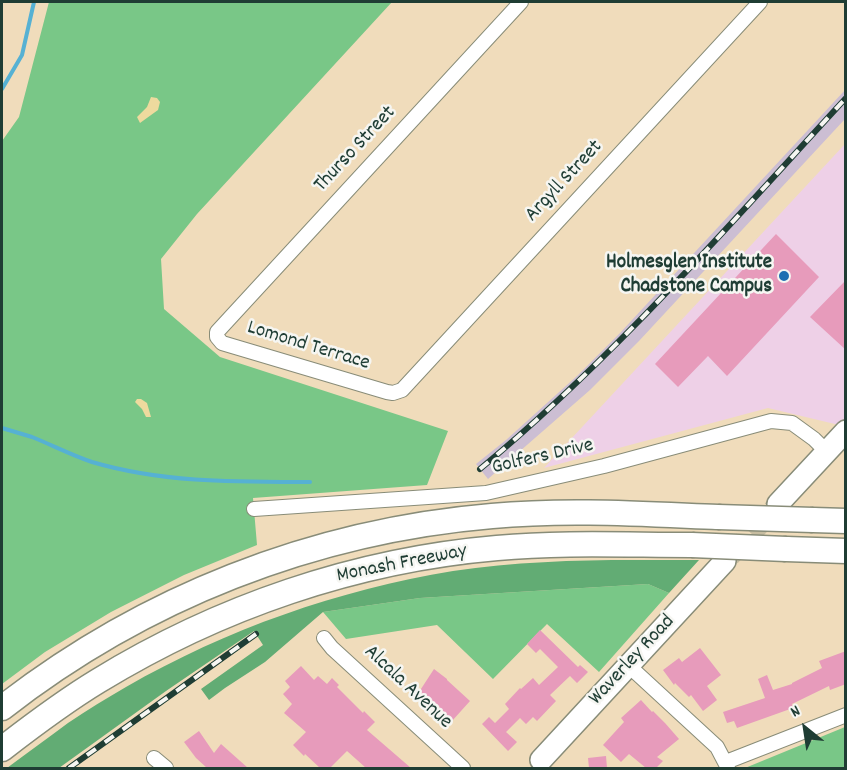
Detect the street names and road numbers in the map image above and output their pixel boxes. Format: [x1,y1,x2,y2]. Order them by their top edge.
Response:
street label: Thurso Street [310,102,402,198]
street label: Argyll Street [521,136,609,228]
street label: Lomond Terrace [244,316,372,378]
street label: Golfers Drive [490,434,596,482]
street label: Monash Freeway [335,540,469,590]
street label: Waverley Road [585,611,681,711]
street label: Alcala Avenue [357,641,457,735]

